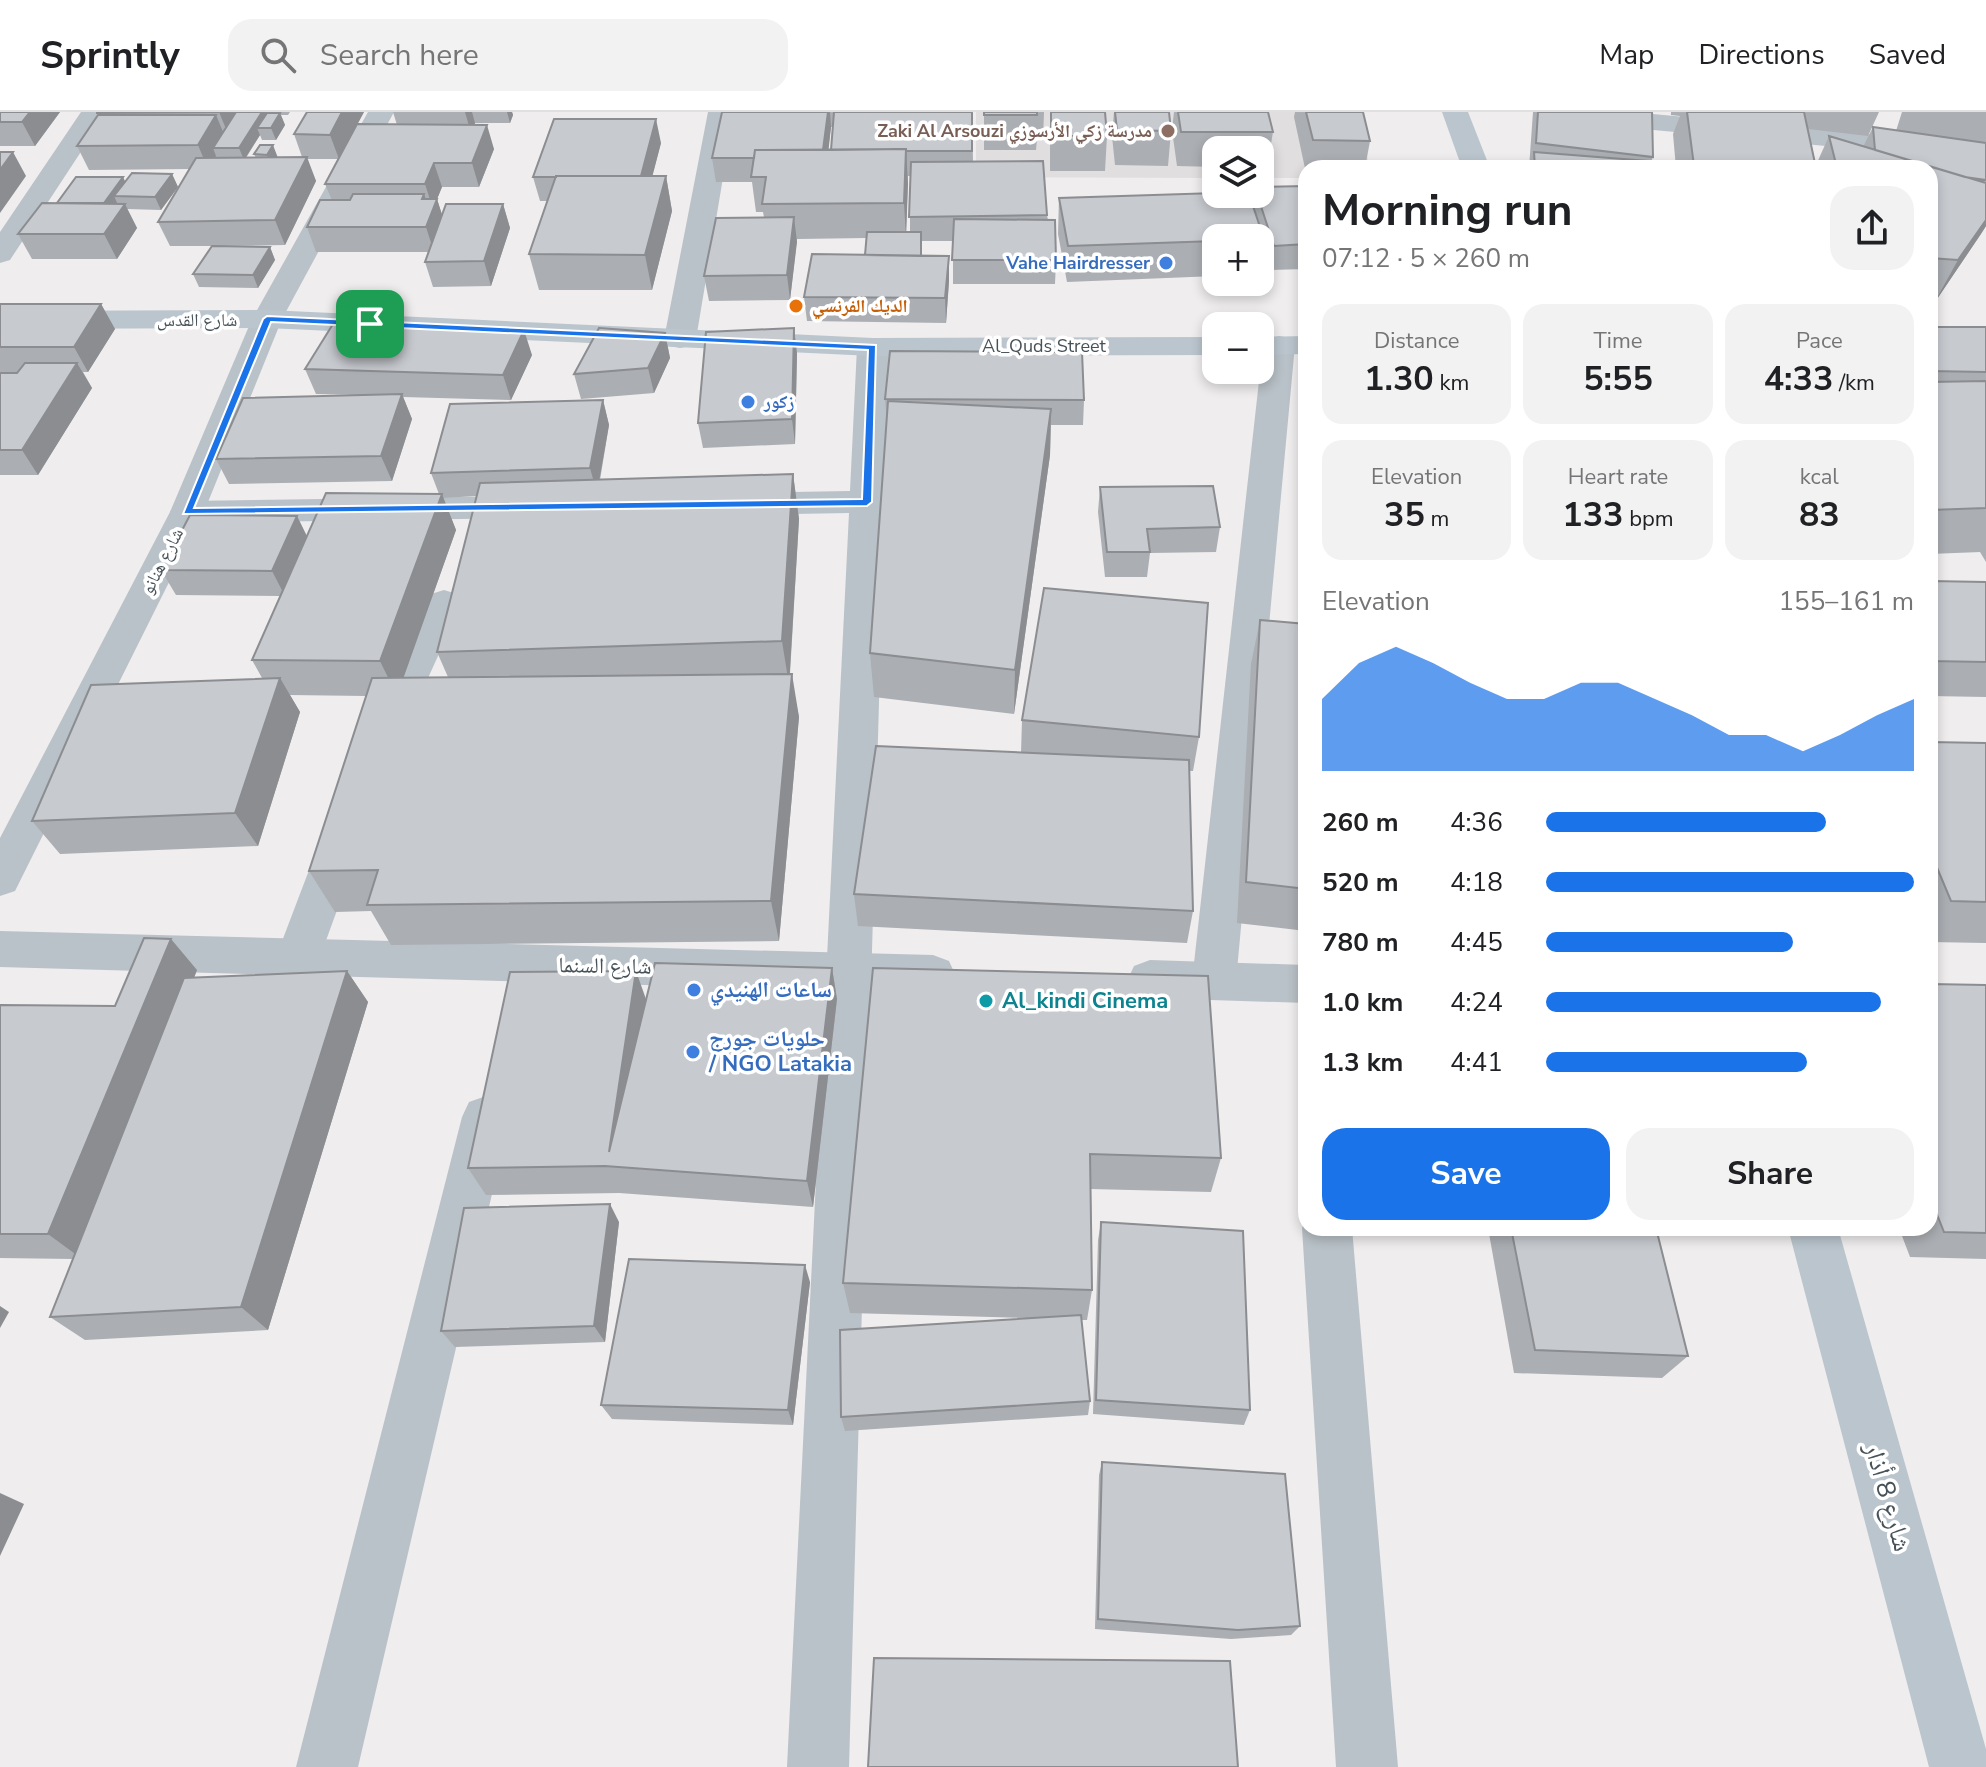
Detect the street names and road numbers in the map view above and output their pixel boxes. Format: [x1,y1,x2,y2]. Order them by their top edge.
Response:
street label: شارع القدس [157,308,237,332]
street label: Al_Quds Street [982,334,1107,358]
street label: شارع هنانو [135,524,189,598]
street label: شارع السنما [558,950,652,982]
street label: شارع 8 أذار [1856,1438,1920,1555]

